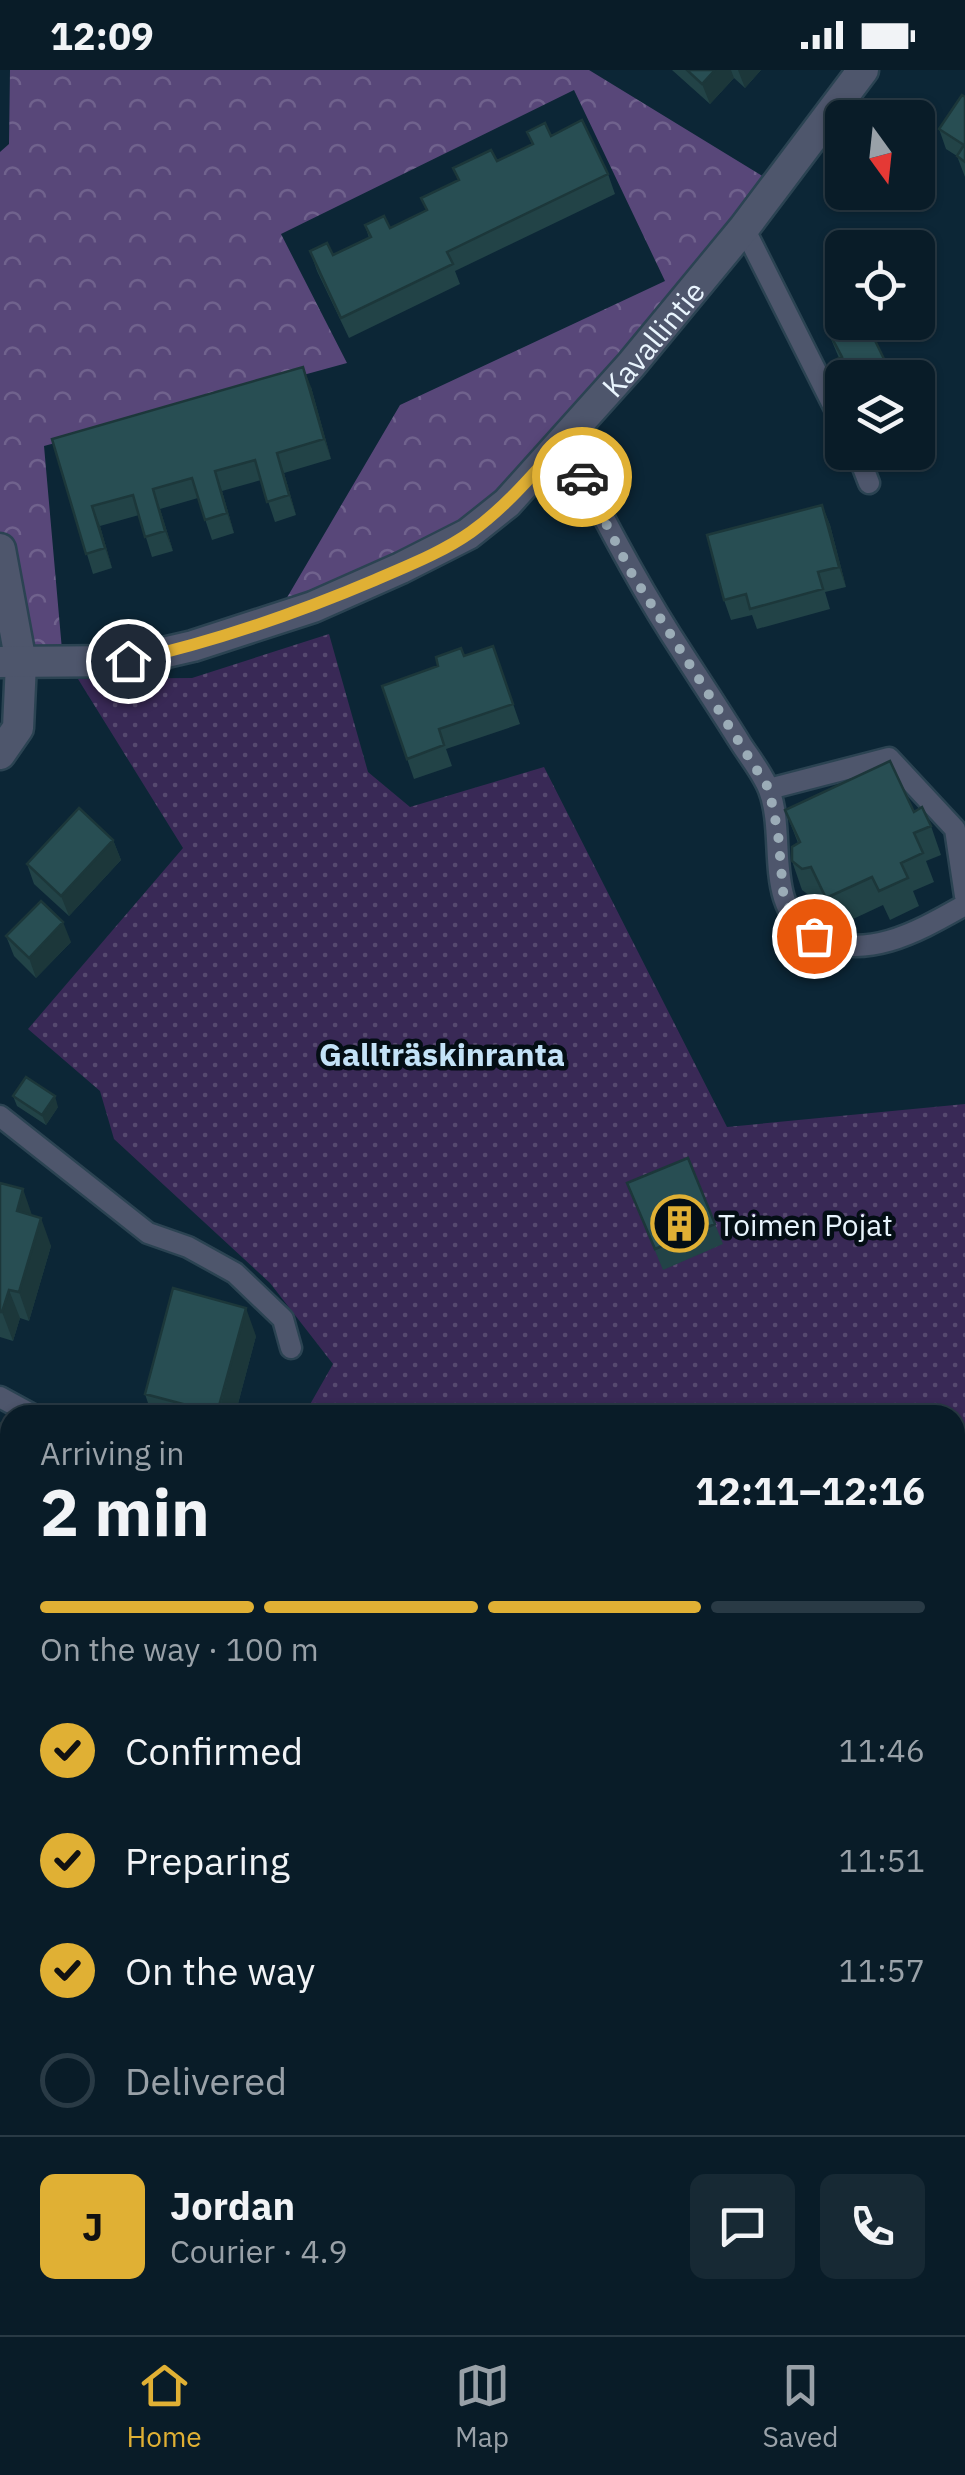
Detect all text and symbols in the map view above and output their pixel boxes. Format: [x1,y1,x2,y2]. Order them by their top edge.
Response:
text: 12:09 [50,11,154,60]
north arrow [825,100,935,210]
map controls [825,100,935,470]
button: locate [825,230,935,340]
street label: Kavallintie [593,272,713,405]
button: layers [825,360,935,470]
courier [532,427,632,527]
icon: car [555,450,610,505]
pin [86,619,171,704]
icon: home [101,634,156,689]
pin [772,894,857,979]
icon: bag [787,909,842,964]
district label: Gallträskinranta [319,1033,565,1075]
building icon: Toimen Pojat [649,1194,709,1254]
place label: Toimen Pojat [718,1205,893,1244]
text: Arriving in [40,1432,185,1474]
text: 12:11–12:16 [695,1466,925,1515]
text: 2 min [40,1469,210,1554]
text: On the way · 100 m [40,1628,319,1670]
icon: check [40,1723,95,1778]
text: Confirmed [125,1726,303,1775]
text: 11:46 [839,1729,925,1771]
icon: check [40,1833,95,1888]
text: Preparing [125,1836,290,1885]
text: 11:51 [839,1839,925,1881]
icon: check [40,1943,95,1998]
text: On the way [125,1946,315,1995]
text: 11:57 [839,1949,925,1991]
text: Delivered [125,2056,287,2105]
button: chat [690,2174,795,2279]
button: phone [820,2174,925,2279]
text: Jordan [170,2181,295,2230]
text: J [82,2202,103,2251]
text: Courier · 4.9 [170,2230,348,2272]
tab: Home [126,2358,202,2455]
tab: Map [455,2358,510,2455]
tab: Saved [762,2358,839,2455]

